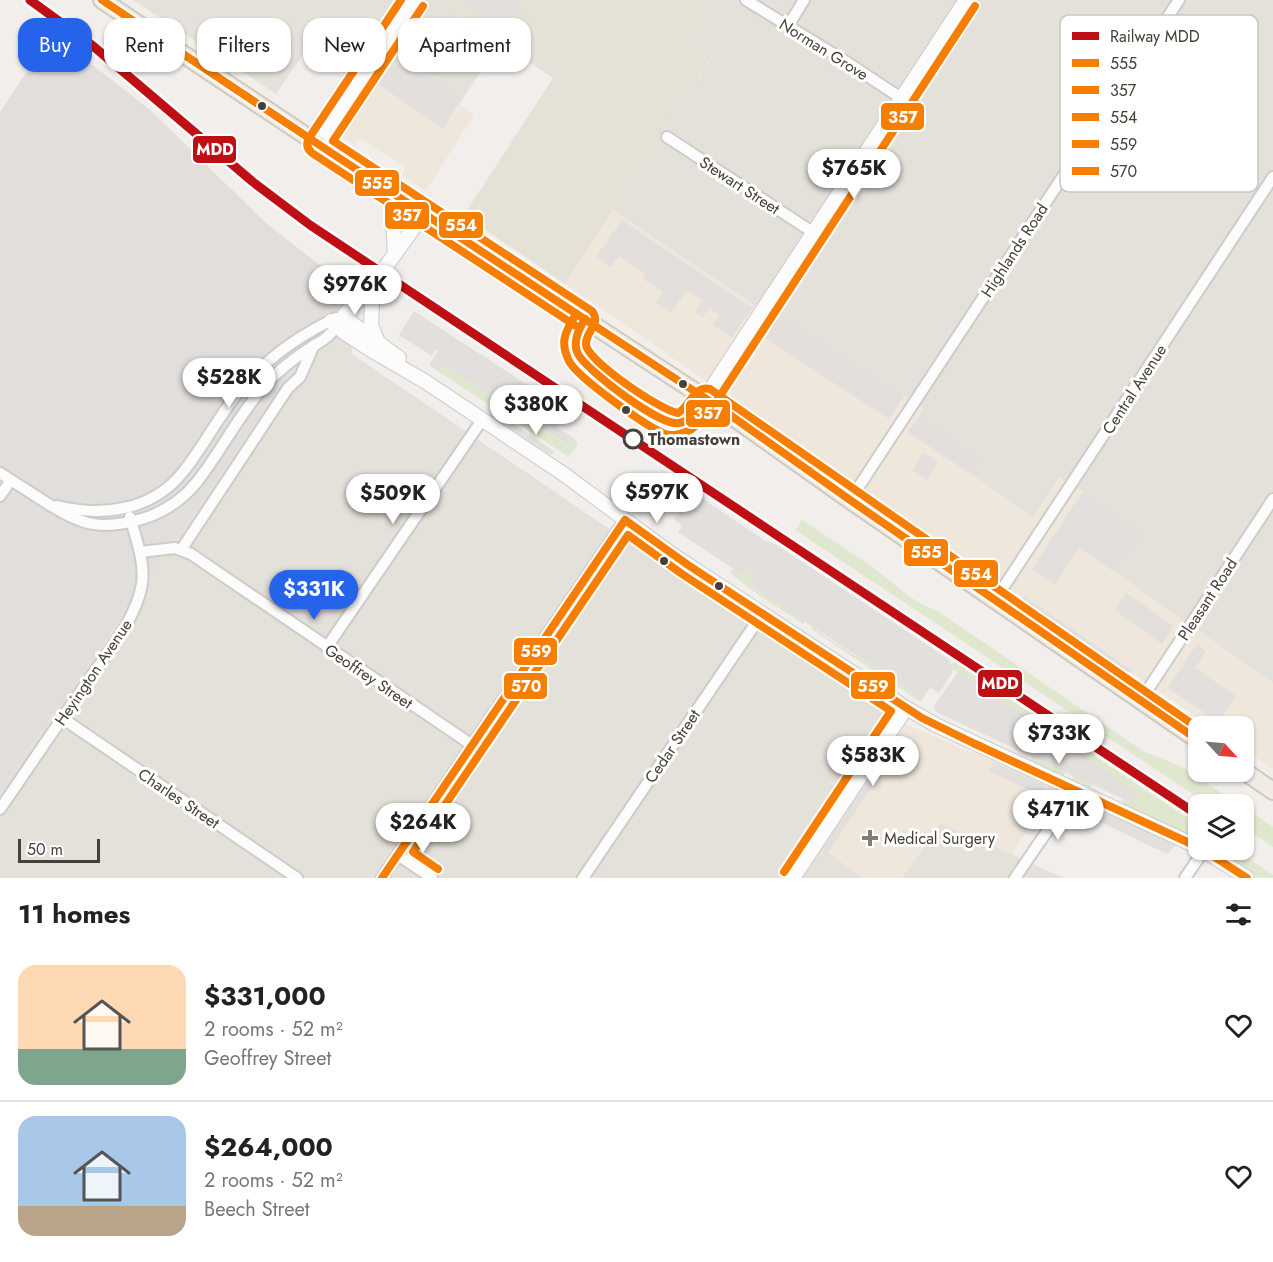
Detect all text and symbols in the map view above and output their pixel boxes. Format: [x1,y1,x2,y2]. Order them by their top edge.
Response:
street label: Norman Grove [775,13,873,86]
legend [1060,15,1258,192]
chip: Buy [18,18,92,72]
chip: Rent [104,18,185,72]
chip: Filters [197,18,291,72]
chip: New [303,18,386,72]
chip: Apartment [398,18,531,72]
text: Railway MDD [1110,25,1200,48]
text: 555 [1110,52,1137,75]
text: 357 [1110,79,1137,102]
unlabelled marker [256,100,268,112]
line badge: 357 [880,102,925,131]
text: 357 [888,106,918,129]
text: 554 [1110,106,1137,129]
text: 559 [1110,133,1137,156]
line badge: MDD [192,135,237,164]
text: MDD [196,138,234,161]
pin: $765K [812,149,896,200]
street label: Stewart Street [695,151,784,220]
text: $765K [822,154,886,183]
text: 570 [1110,160,1137,183]
line badge: 555 [354,169,400,197]
text: 555 [362,172,392,195]
street label: Highlands Road [975,199,1053,302]
line badge: 357 [384,201,430,230]
text: 357 [392,204,422,227]
line badge: 554 [438,211,484,239]
text: 554 [445,214,477,237]
pin: $976K [313,265,397,316]
text: $976K [323,270,387,299]
street label: Central Avenue [1097,340,1172,439]
pin: $528K [187,358,271,409]
text: $528K [197,363,261,392]
unlabelled marker [677,378,689,390]
pin: $380K [494,385,578,436]
text: $380K [504,390,568,419]
line badge: 357 [685,399,731,428]
text: 357 [693,402,723,425]
unlabelled marker [620,404,632,416]
place label: Thomastown [648,428,740,451]
marker: Thomastown [623,429,643,449]
pin: $597K [615,473,699,524]
pin: $509K [351,474,435,525]
text: $597K [625,478,689,507]
text: $509K [360,479,426,508]
line badge: 555 [903,538,949,567]
text: 555 [911,541,941,564]
street label: Pleasant Road [1172,554,1243,645]
unlabelled marker [658,555,670,567]
line badge: 554 [953,559,999,588]
text: 554 [960,563,992,586]
pin: $331K [272,570,356,621]
text: $331K [283,575,345,604]
unlabelled marker [713,580,725,592]
street label: Heyington Avenue [49,615,138,730]
line badge: 559 [513,637,558,666]
street label: Geoffrey Street [320,638,417,714]
text: 559 [520,640,552,663]
line badge: MDD [977,669,1023,698]
line badge: 559 [850,671,896,700]
line badge: 570 [503,672,548,700]
text: MDD [981,672,1019,695]
text: 570 [511,675,541,698]
text: 559 [857,675,889,698]
street label: Cedar Street [639,705,706,788]
pin: $733K [1017,714,1101,765]
north arrow [1188,716,1254,782]
map controls [1188,716,1254,860]
text: $733K [1027,719,1091,748]
pin: $583K [831,736,915,787]
text: $583K [841,741,905,770]
street label: Charles Street [133,763,224,834]
pin: $471K [1016,790,1100,841]
button: layers [1188,794,1254,860]
text: $471K [1027,795,1089,824]
pin: $264K [381,803,465,854]
text: $264K [390,808,456,837]
place label: Medical Surgery [884,827,996,850]
marker: Medical Surgery [861,829,879,847]
scale bar [18,836,100,864]
text: 50 m [27,838,63,861]
text: 11 homes [18,895,130,933]
icon: filters [1222,898,1255,931]
text: $331,000 [204,977,326,1015]
icon: home [66,989,138,1061]
icon: heart [1222,1009,1255,1042]
text: 2 rooms · 52 m² [204,1015,343,1044]
text: Geoffrey Street [204,1044,331,1073]
text: $264,000 [204,1128,333,1166]
icon: home [66,1140,138,1212]
icon: heart [1222,1160,1255,1193]
text: 2 rooms · 52 m² [204,1166,343,1195]
text: Beech Street [204,1195,310,1224]

